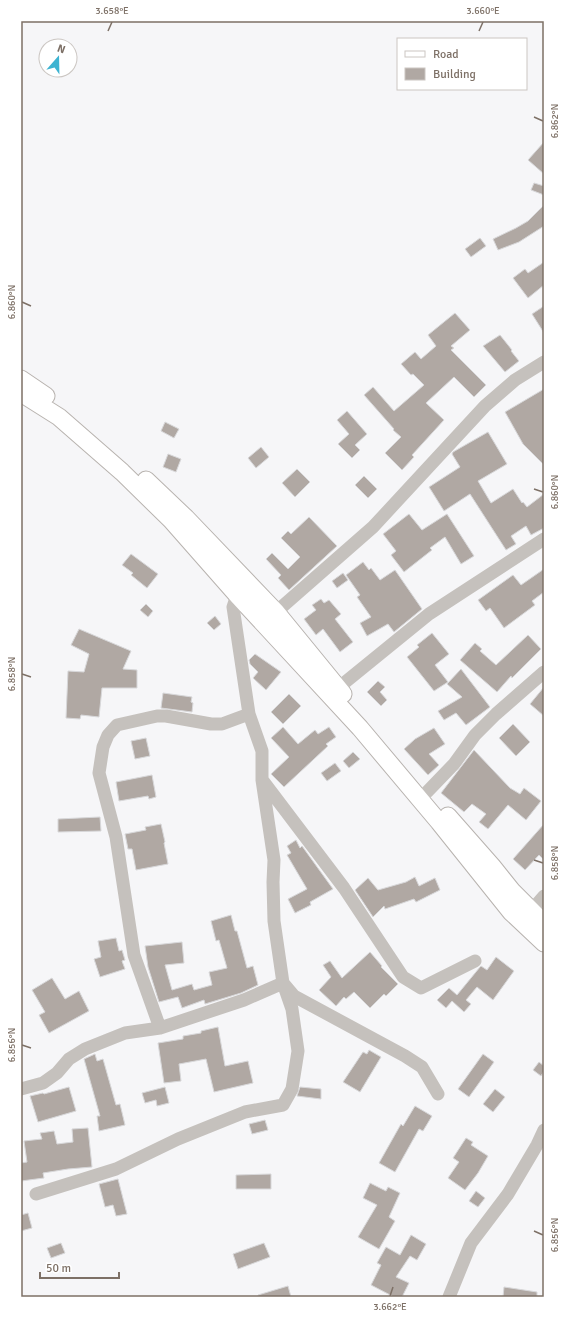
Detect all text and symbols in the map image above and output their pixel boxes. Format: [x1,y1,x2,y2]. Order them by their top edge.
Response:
text: 3.658°E [95,5,129,17]
text: 3.660°E [466,5,500,17]
north arrow [38,38,78,78]
legend [397,38,527,90]
text: N [55,42,67,56]
text: Road [433,47,459,62]
text: Building [433,67,476,82]
text: 6.862°N [549,104,561,138]
text: 6.860°N [6,285,18,319]
text: 6.860°N [549,475,561,509]
text: 6.858°N [6,657,18,691]
text: 6.858°N [549,846,561,880]
text: 6.856°N [6,1028,18,1062]
text: 6.856°N [549,1218,561,1252]
scale bar [40,1254,119,1280]
text: 50 m [46,1261,71,1276]
text: 3.662°E [373,1301,407,1313]

